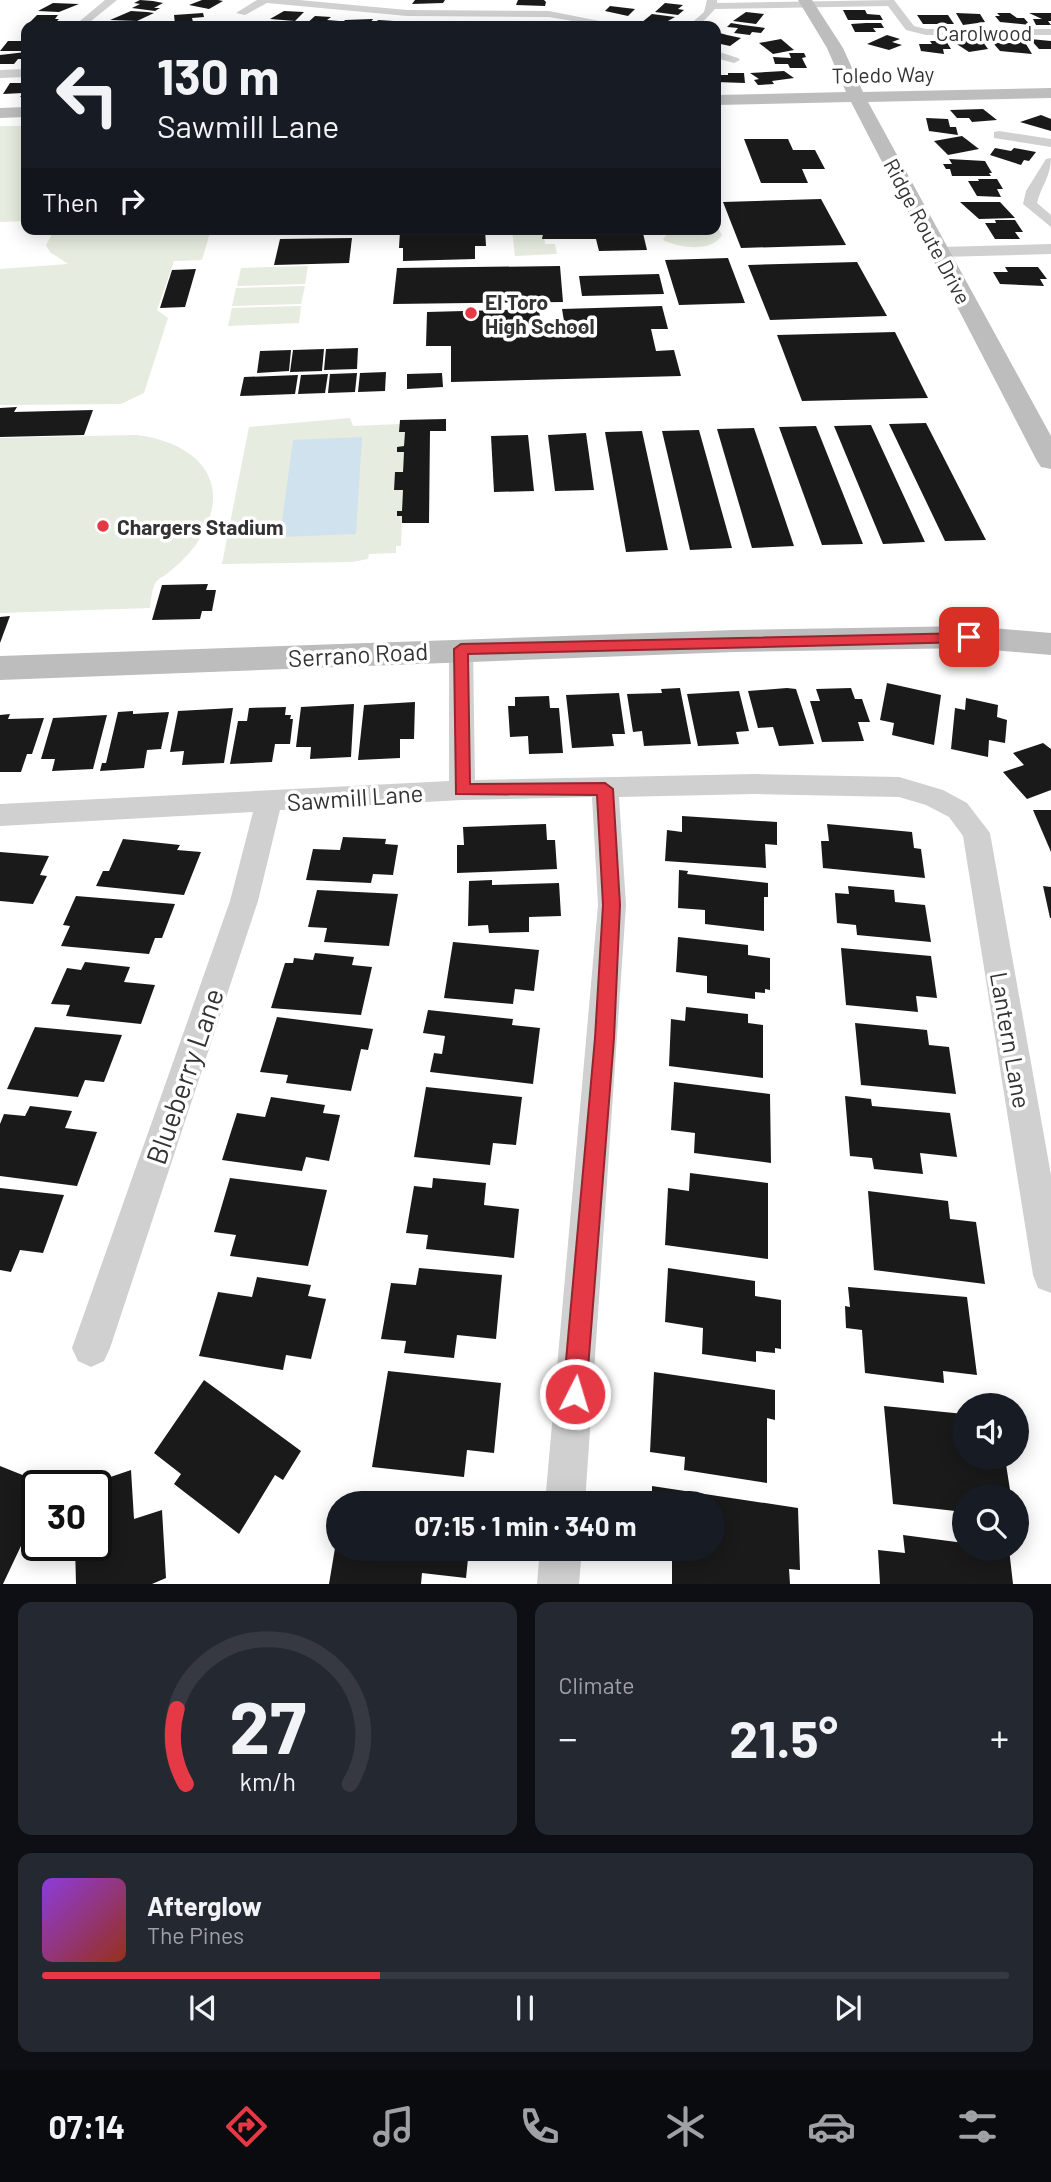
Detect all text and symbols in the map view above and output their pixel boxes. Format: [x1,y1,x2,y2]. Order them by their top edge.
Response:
street label: Carolwood [936,20,1032,45]
text: 130 m [157,46,279,105]
icon: left [42,49,133,140]
street label: Toledo Way [831,61,935,87]
text: Sawmill Lane [157,106,339,144]
street label: Ridge Route Drive [879,154,977,308]
icon: right [113,182,151,220]
text: Then [42,186,99,217]
place label: El Toro High School [485,289,595,338]
marker: El Toro High School [463,305,479,321]
place label: Chargers Stadium [117,514,283,539]
marker: Chargers Stadium [95,518,111,534]
pin [939,607,999,667]
icon: arrive [950,618,988,656]
street label: Serrano Road [287,636,429,672]
street label: Sawmill Lane [286,778,424,816]
street label: Lantern Lane [985,970,1037,1110]
street label: Blueberry Lane [138,984,230,1168]
position arrow [538,1357,612,1431]
map controls [952,1393,1029,1561]
button: sound [952,1393,1029,1470]
speed limit sign: 30 [21,1470,112,1561]
button: search [952,1484,1029,1561]
text: 07:15 · 1 min · 340 m [415,1510,636,1541]
text: Climate [559,1671,635,1699]
text: 27 [229,1682,306,1770]
text: 21.5° [729,1706,838,1768]
text: − [559,1714,578,1760]
text: + [990,1714,1009,1760]
text: km/h [239,1766,296,1796]
text: Afterglow [147,1890,262,1921]
text: The Pines [147,1921,244,1949]
icon: previous [184,1989,222,2027]
icon: pause [506,1989,544,2027]
icon: next [829,1989,867,2027]
icon: directions [222,2102,271,2151]
icon: music [369,2102,418,2151]
icon: phone [515,2102,564,2151]
icon: climate [661,2102,710,2151]
icon: car [807,2102,856,2151]
icon: filters [953,2102,1002,2151]
text: 07:14 [49,2107,125,2145]

